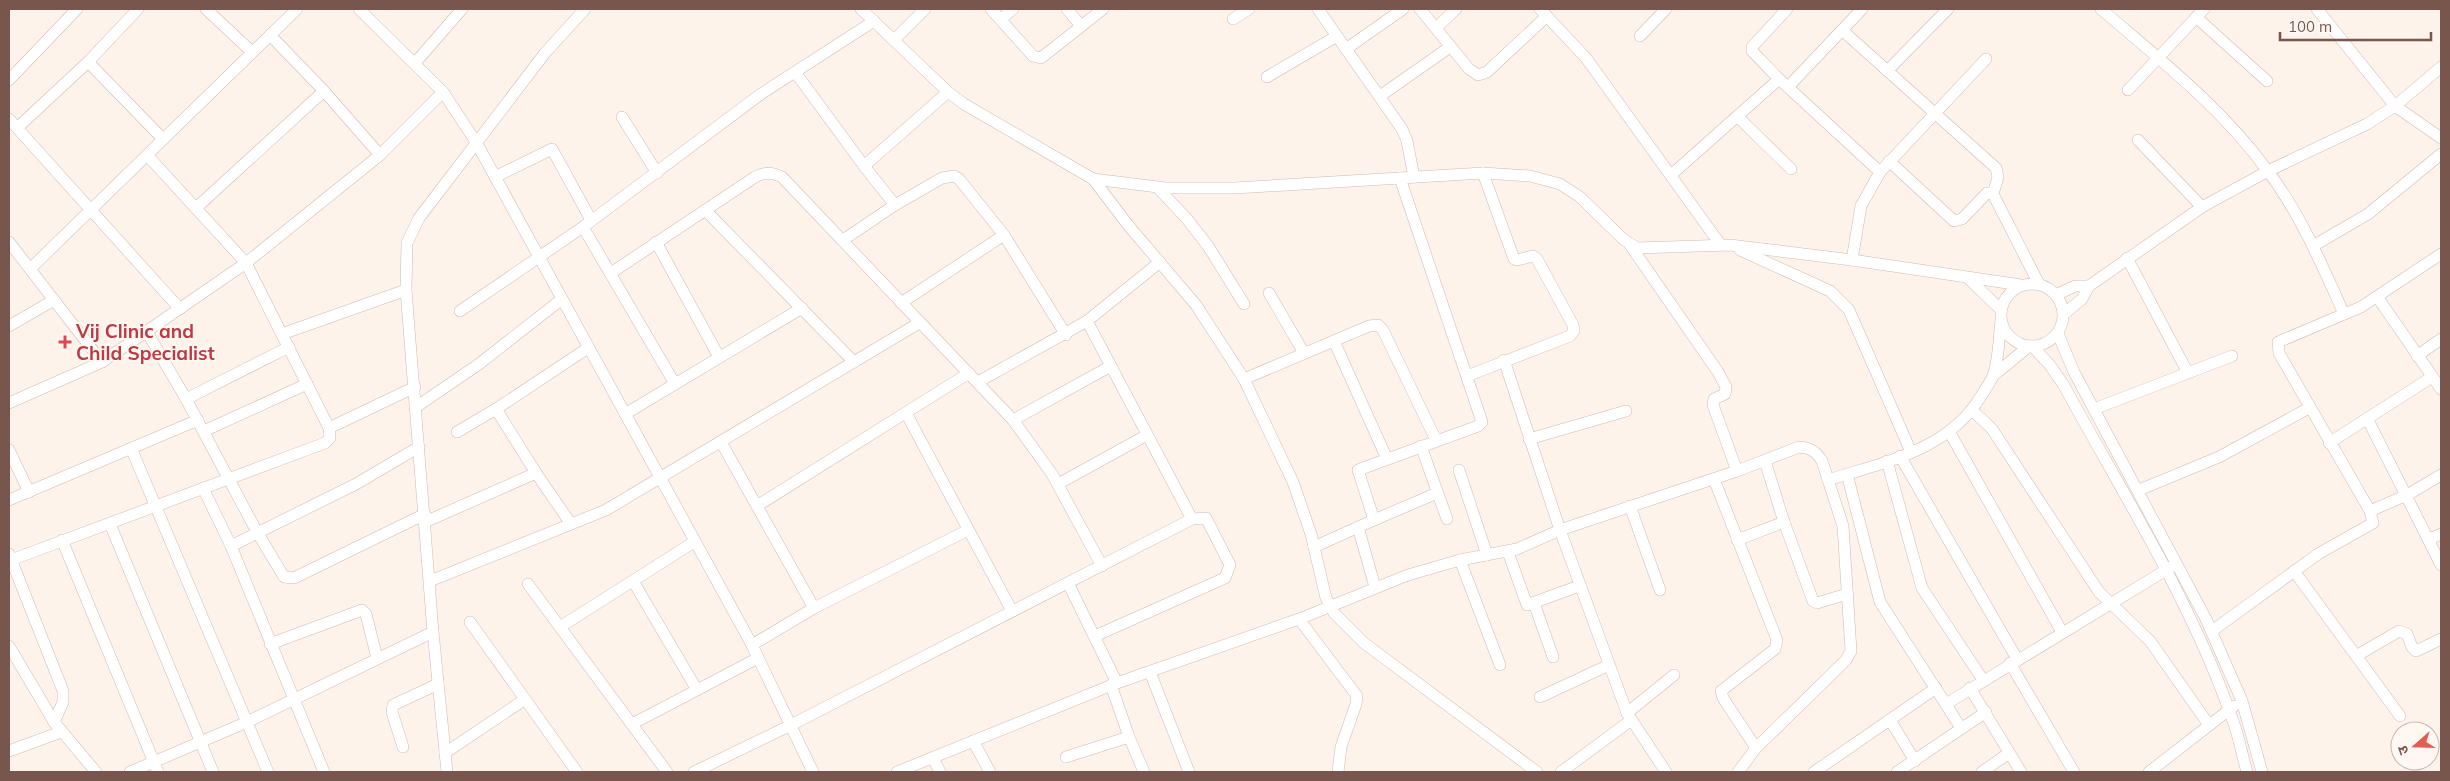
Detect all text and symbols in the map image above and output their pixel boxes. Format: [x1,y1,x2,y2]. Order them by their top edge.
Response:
scale bar [2280,10,2431,42]
text: 100 m [2288,17,2332,36]
place label: Vij Clinic and Child Specialist [75,319,215,365]
marker: Vij Clinic and Child Specialist [58,335,72,349]
north arrow [2390,721,2440,771]
text: उ [2393,743,2413,757]

